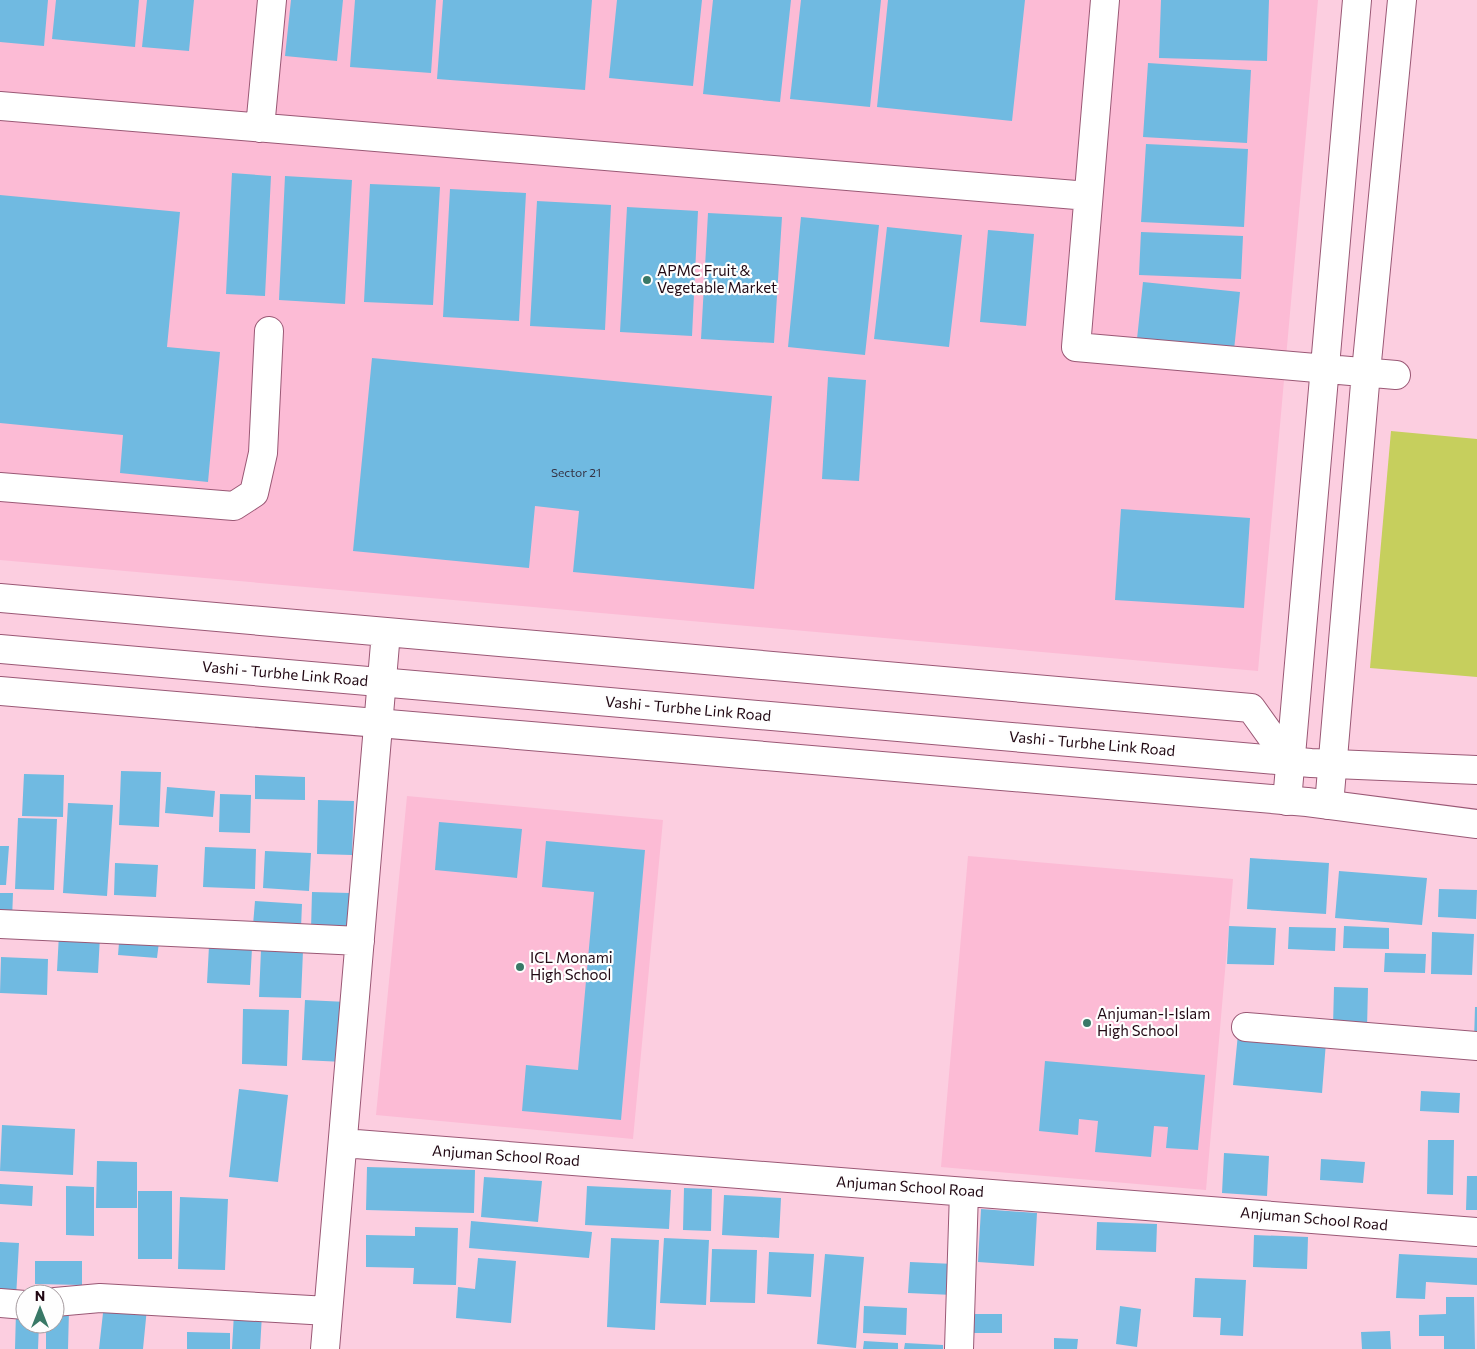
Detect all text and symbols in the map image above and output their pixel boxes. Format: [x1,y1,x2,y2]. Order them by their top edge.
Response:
place label: APMC Fruit & Vegetable Market [657,261,777,296]
marker: APMC Fruit & Vegetable Market [641,274,653,286]
house number: Sector 21 [551,465,601,479]
street label: Vashi - Turbhe Link Road [201,657,369,689]
street label: Vashi - Turbhe Link Road [604,692,772,724]
street label: Vashi - Turbhe Link Road [1008,727,1176,759]
place label: ICL Monami High School [530,948,613,983]
marker: ICL Monami High School [514,961,526,973]
place label: Anjuman-I-Islam High School [1097,1004,1210,1039]
marker: Anjuman-I-Islam High School [1081,1017,1093,1029]
street label: Anjuman School Road [432,1141,581,1169]
street label: Anjuman School Road [836,1172,985,1200]
street label: Anjuman School Road [1240,1203,1389,1233]
north arrow [15,1284,65,1334]
text: N [35,1287,45,1304]

